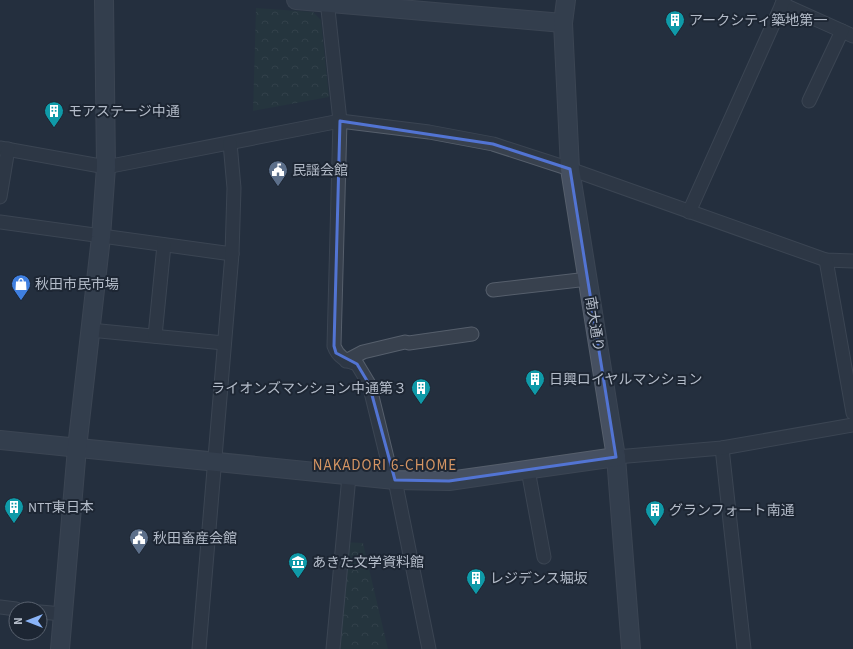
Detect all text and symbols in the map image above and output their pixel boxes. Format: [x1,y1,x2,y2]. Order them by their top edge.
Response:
building icon: アークシティ築地第一 [664,9,686,37]
place label: アークシティ築地第一 [689,11,827,31]
building icon: モアステージ中通 [43,100,65,128]
place label: モアステージ中通 [68,102,180,122]
public building icon: 民謡会館 [267,159,289,187]
place label: 民謡会館 [292,161,348,181]
shop icon: 秋田市民市場 [10,273,32,301]
place label: 秋田市民市場 [35,275,119,295]
street label: 南大通り [580,295,608,353]
building icon: 日興ロイヤルマンション [524,368,546,396]
place label: 日興ロイヤルマンション [549,370,703,390]
building icon: ライオンズマンション中通第３ [410,377,432,405]
place label: ライオンズマンション中通第３ [211,379,407,399]
district label: NAKADORI 6-CHOME [313,455,457,476]
building icon: NTT東日本 [3,496,25,524]
place label: NTT東日本 [28,498,94,518]
building icon: グランフォート南通 [644,499,666,527]
place label: グランフォート南通 [669,501,795,521]
public building icon: 秋田畜産会館 [128,527,150,555]
place label: 秋田畜産会館 [153,529,237,549]
museum icon: あきた文学資料館 [287,551,309,579]
place label: あきた文学資料館 [312,553,424,573]
building icon: レジデンス堀坂 [465,567,487,595]
place label: レジデンス堀坂 [490,569,588,589]
north arrow [8,601,48,641]
text: N [11,617,26,625]

